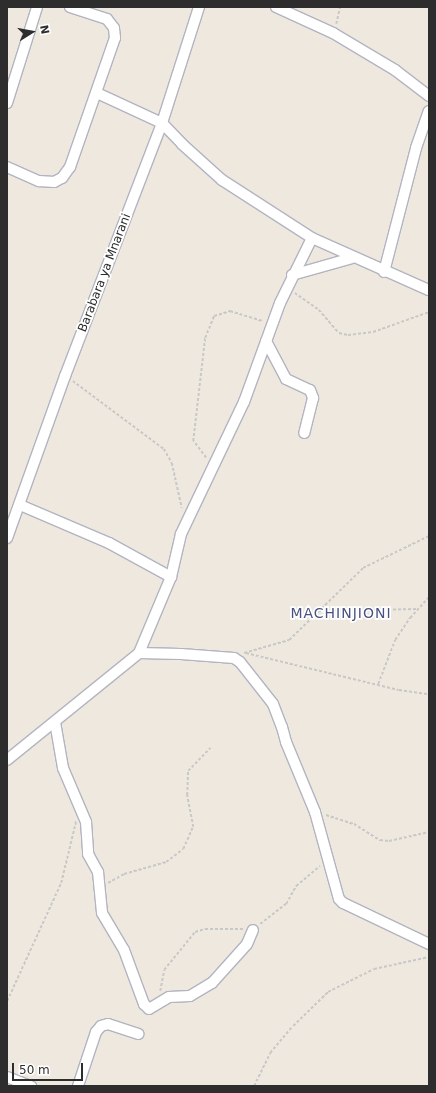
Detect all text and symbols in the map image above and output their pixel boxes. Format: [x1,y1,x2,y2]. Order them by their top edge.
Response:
north arrow [12,12,52,52]
text: N [37,24,52,35]
street label: Barabara ya Mnarani [76,212,134,334]
district label: MACHINJIONI [290,605,392,621]
scale bar [14,1055,85,1081]
text: 50 m [19,1063,50,1077]

